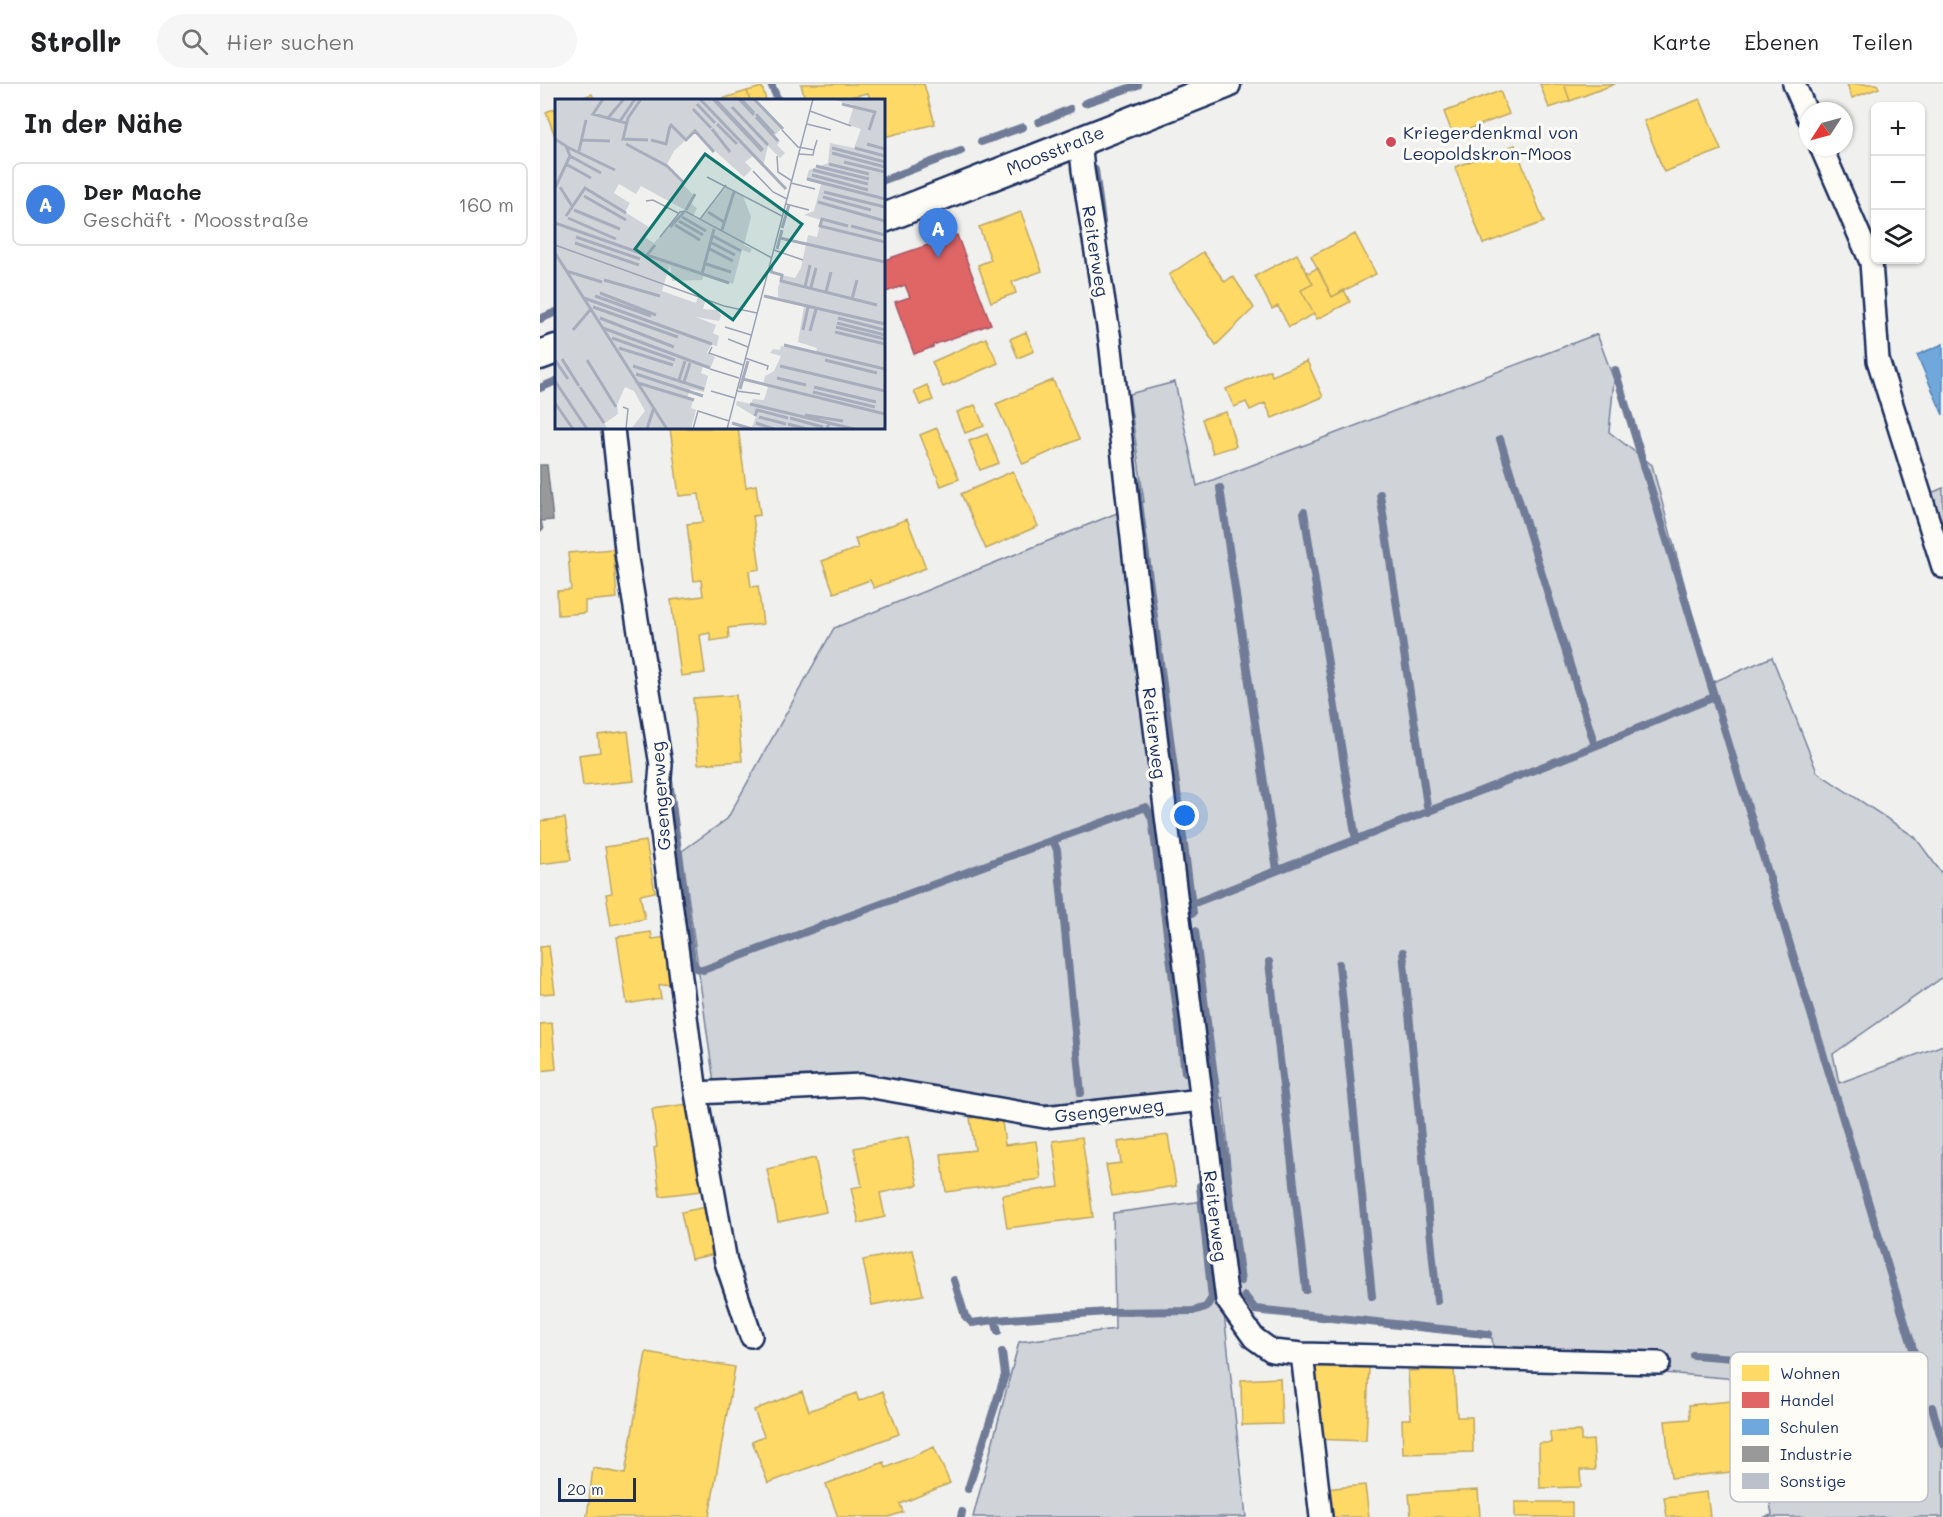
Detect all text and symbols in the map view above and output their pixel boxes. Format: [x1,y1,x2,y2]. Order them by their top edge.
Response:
search box [157,14,577,68]
text: Strollr [30,23,121,59]
icon: search [178,25,211,58]
text: Hier suchen [226,27,354,56]
text: Karte [1653,28,1711,55]
text: Ebenen [1744,28,1819,55]
text: Teilen [1852,28,1913,55]
inset map [555,99,885,429]
north arrow [1799,102,1853,156]
map controls [1871,102,1925,264]
button: + [1871,102,1925,156]
text: In der Nähe [24,106,183,140]
street label: Moosstraße [1002,119,1108,181]
place label: Kriegerdenkmal von Leopoldskron-Moos [1403,120,1578,165]
marker: Kriegerdenkmal von Leopoldskron-Moos [1384,135,1398,149]
button: − [1871,156,1925,210]
text: Der Mache [83,177,202,206]
text: A [39,191,52,217]
text: 160 m [458,191,514,217]
street label: Reiterweg [1077,204,1115,298]
text: Geschäft · Moosstraße [83,206,309,232]
pin: A [918,208,958,258]
button: layers [1871,210,1925,264]
street label: Reiterweg [1137,686,1173,780]
street label: Gsengerweg [644,741,676,851]
your location [1170,801,1199,830]
street label: Gsengerweg [1053,1092,1165,1128]
street label: Reiterweg [1198,1169,1234,1263]
legend [1730,1352,1928,1502]
text: Wohnen [1780,1362,1840,1383]
text: Handel [1780,1389,1834,1410]
text: Schulen [1780,1416,1839,1437]
text: Industrie [1780,1443,1852,1464]
text: Sonstige [1780,1470,1846,1491]
scale bar [558,1475,636,1502]
text: 20 m [567,1478,604,1499]

